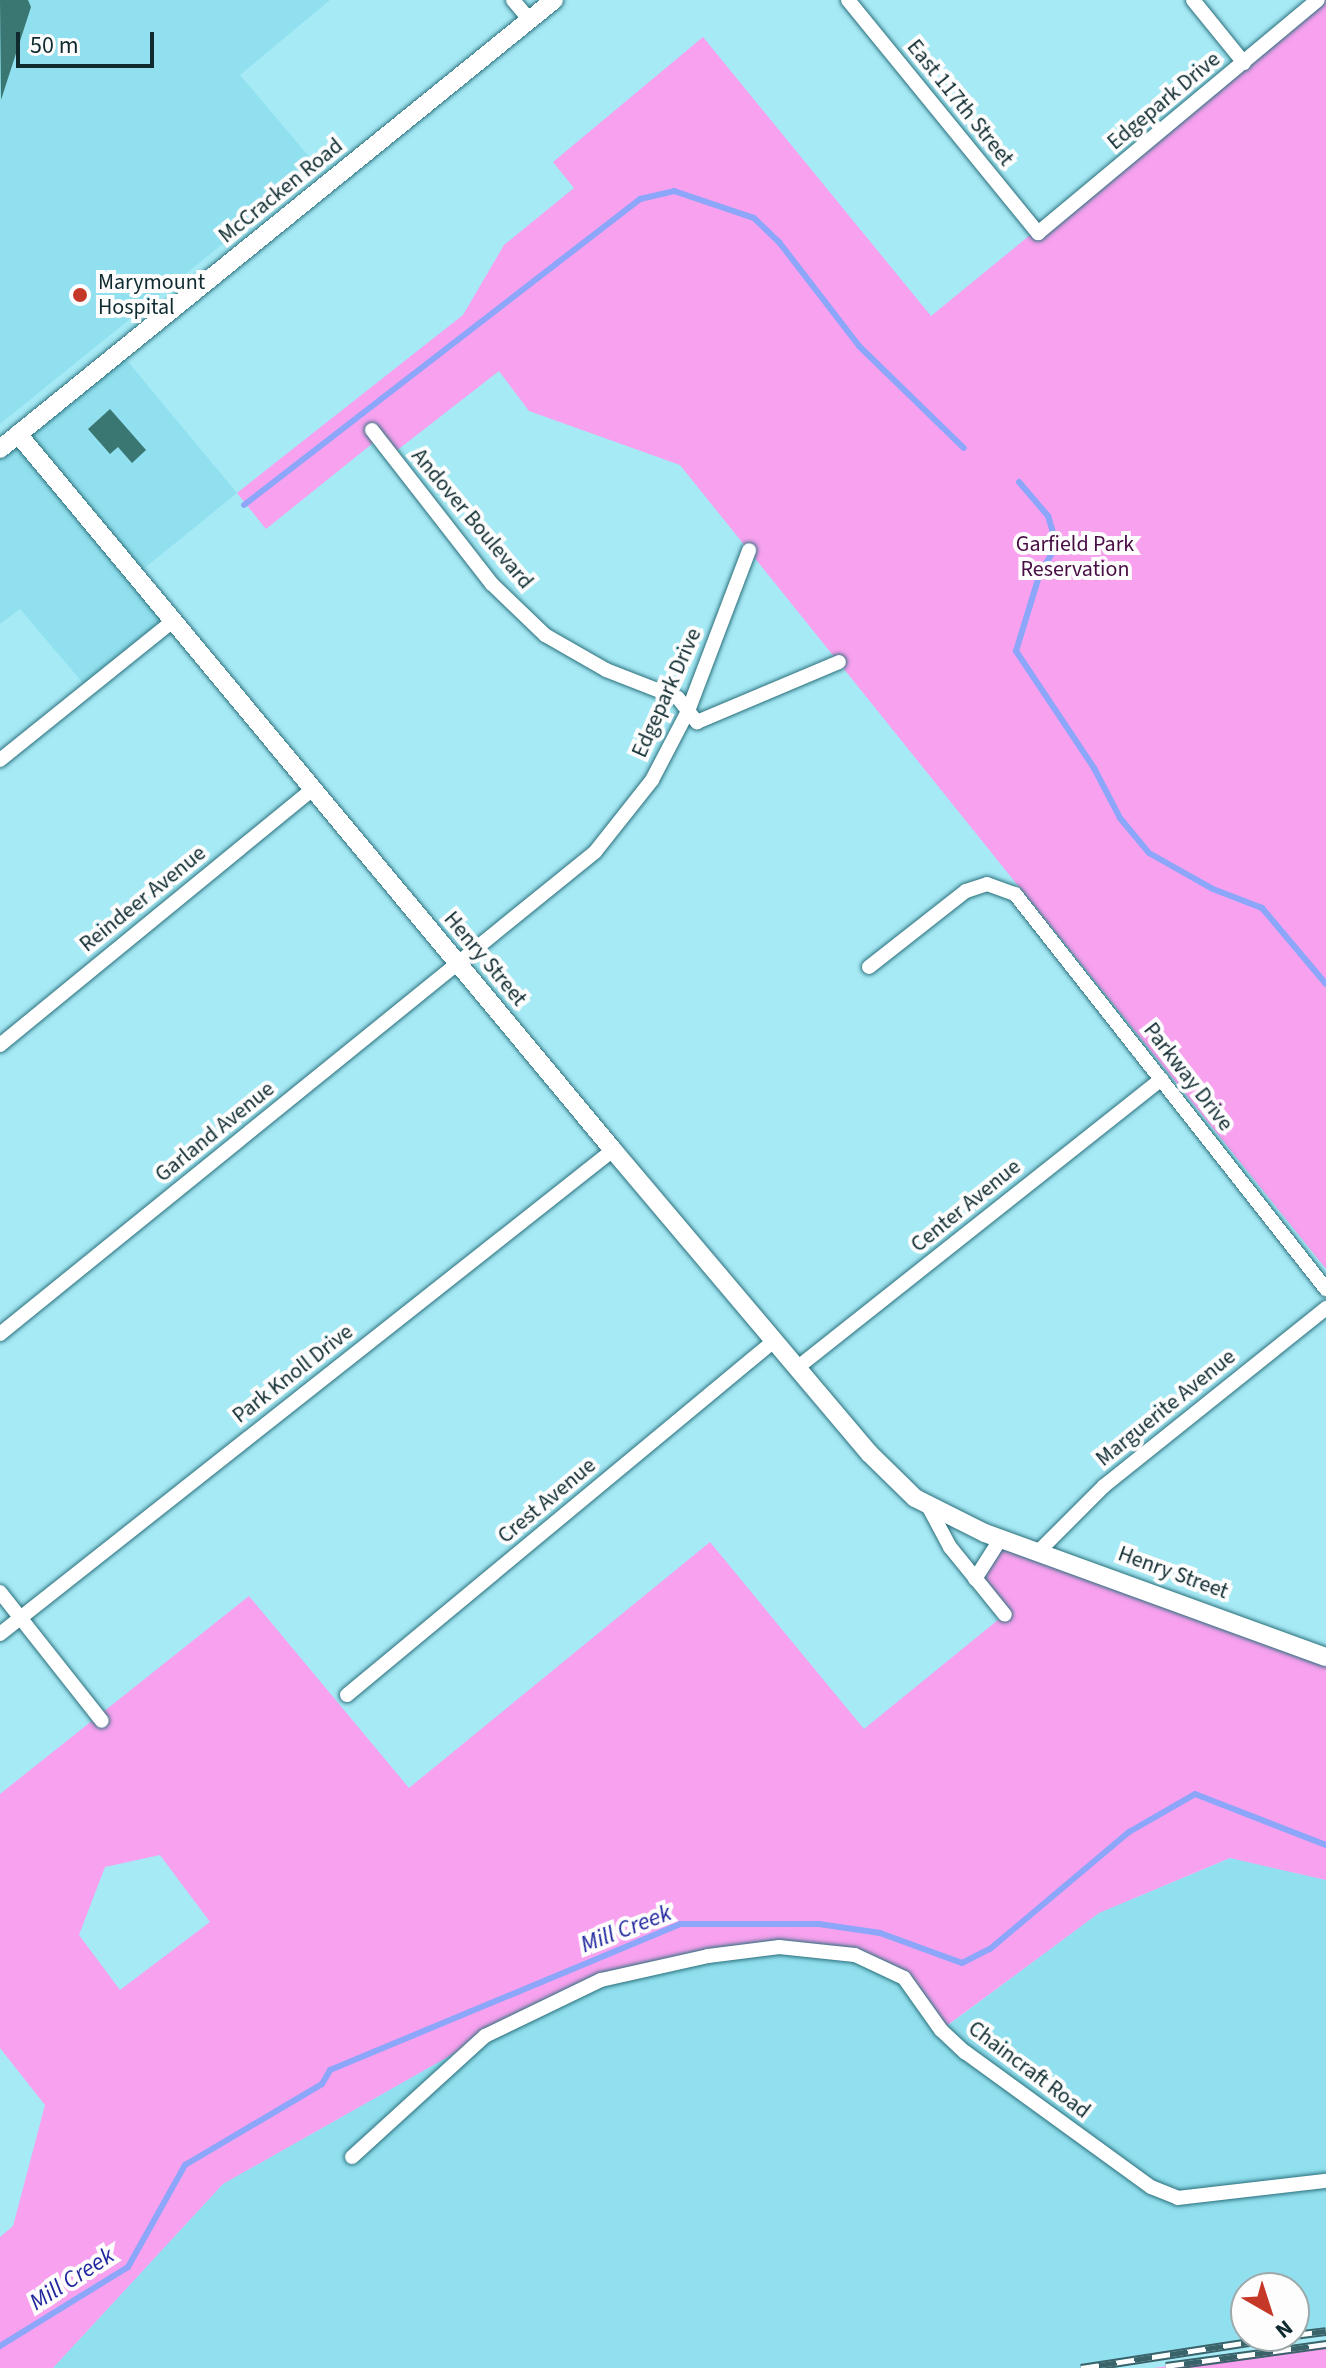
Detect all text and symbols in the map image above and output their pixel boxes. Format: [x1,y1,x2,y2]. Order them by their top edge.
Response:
scale bar [20,16,158,66]
text: 50 m [30,28,79,63]
street label: East 117th Street [901,34,1019,172]
street label: Edgepark Drive [1102,46,1226,156]
street label: McCracken Road [214,133,348,249]
place label: Marymount Hospital [98,269,205,320]
marker: Marymount Hospital [69,284,91,306]
street label: Andover Boulevard [406,443,538,595]
park label: Garfield Park Reservation [1016,531,1134,582]
street label: Edgepark Drive [627,624,707,762]
street label: Reindeer Avenue [75,840,211,958]
street label: Henry Street [438,906,532,1012]
street label: Parkway Drive [1138,1018,1238,1136]
street label: Garland Avenue [150,1076,280,1188]
street label: Center Avenue [906,1154,1026,1258]
street label: Park Knoll Drive [228,1319,358,1429]
street label: Marguerite Avenue [1091,1344,1241,1472]
street label: Crest Avenue [493,1453,601,1549]
street label: Henry Street [1114,1541,1232,1605]
water label: Mill Creek [577,1899,675,1959]
street label: Chaincraft Road [963,2016,1095,2124]
water label: Mill Creek [24,2241,120,2317]
north arrow [1230,2272,1310,2352]
text: N [1268,2312,1300,2346]

